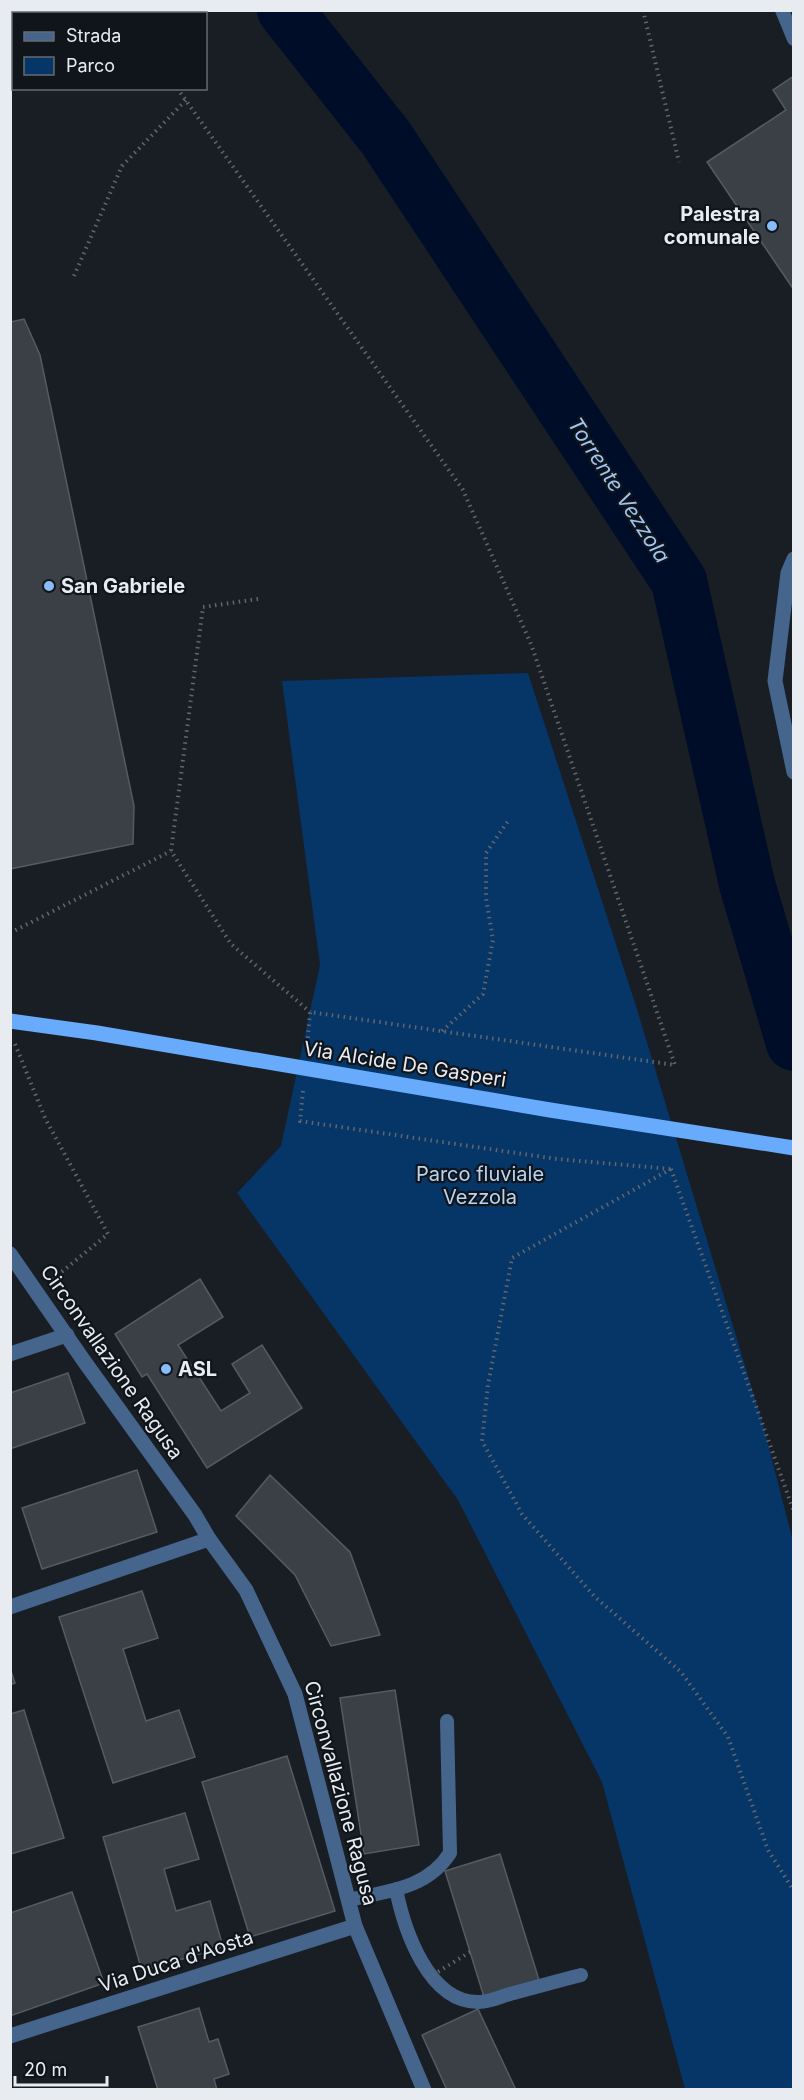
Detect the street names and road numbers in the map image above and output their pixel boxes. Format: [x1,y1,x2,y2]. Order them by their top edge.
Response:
street label: Via Alcide De Gasperi [302,1036,508,1092]
street label: Circonvallazione Ragusa [36,1260,188,1464]
street label: Circonvallazione Ragusa [299,1678,383,1908]
street label: Via Duca d'Aosta [96,1925,256,1997]

